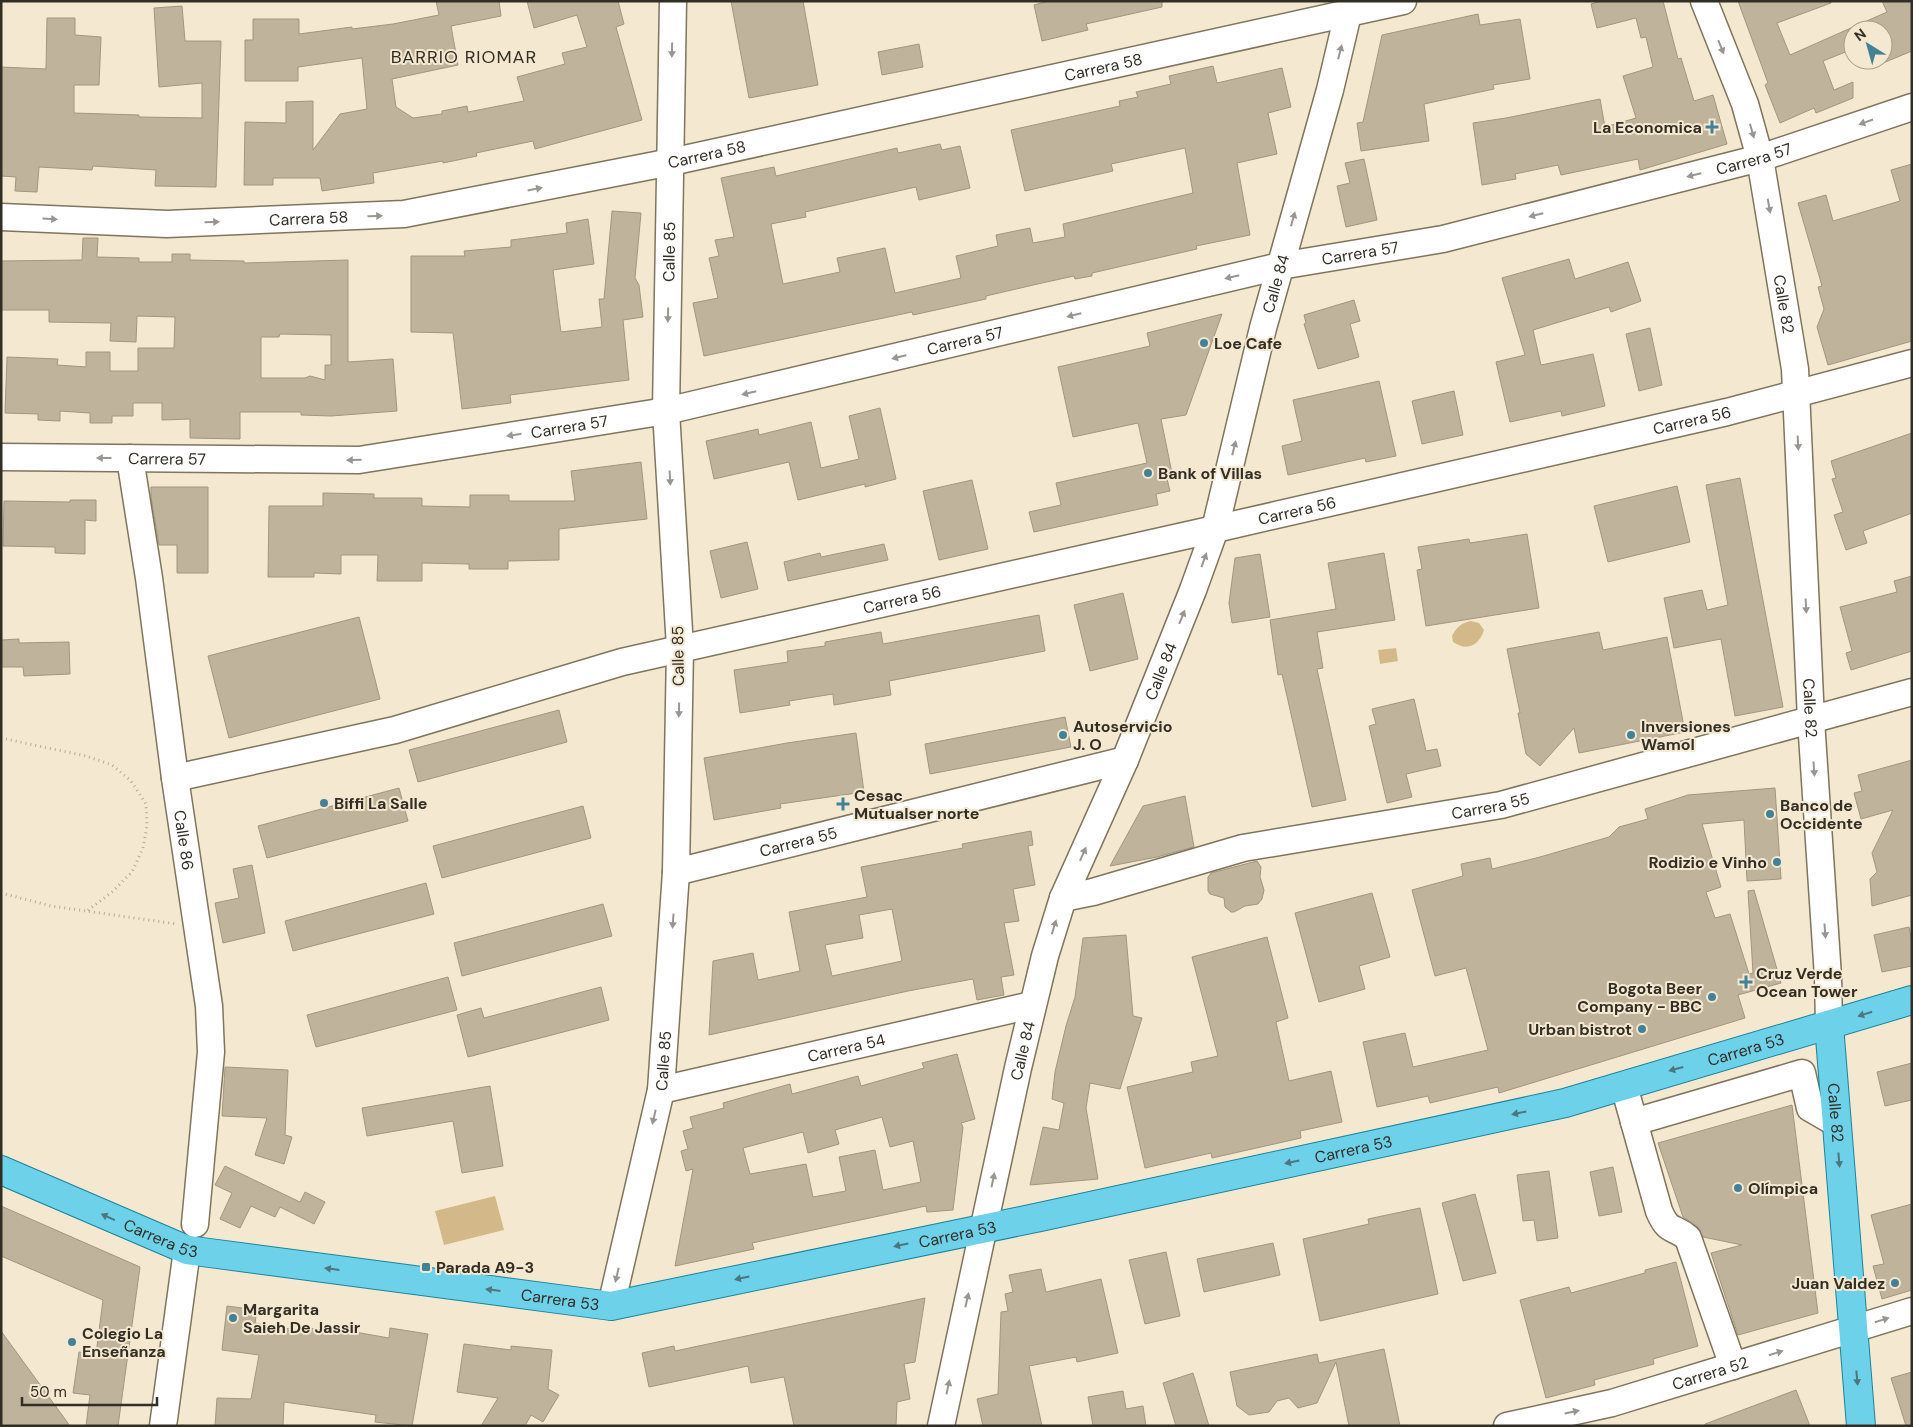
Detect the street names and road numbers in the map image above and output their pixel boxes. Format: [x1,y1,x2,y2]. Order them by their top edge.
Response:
street label: Carrera 58 [1062,48,1144,86]
street label: Carrera 58 [666,135,748,173]
street label: Carrera 57 [1714,138,1794,179]
street label: Carrera 58 [269,206,349,230]
street label: Calle 85 [658,221,680,282]
street label: Carrera 57 [1320,236,1400,269]
street label: Calle 84 [1257,252,1294,316]
street label: Calle 82 [1769,273,1799,335]
street label: Carrera 57 [925,321,1005,360]
street label: Carrera 56 [1651,401,1733,439]
street label: Carrera 57 [529,410,609,443]
street label: Carrera 57 [128,448,206,469]
street label: Carrera 56 [1256,491,1338,529]
street label: Carrera 56 [861,580,943,618]
street label: Calle 85 [667,626,689,686]
street label: Calle 84 [1140,639,1182,703]
street label: Calle 82 [1799,678,1823,738]
street label: Carrera 55 [1450,787,1532,824]
street label: Calle 86 [169,809,199,872]
street label: Carrera 55 [757,822,839,861]
street label: Calle 84 [1005,1019,1039,1082]
street label: Carrera 54 [805,1028,887,1067]
street label: Carrera 53 [1705,1028,1787,1071]
street label: Calle 85 [650,1030,676,1092]
street label: Calle 82 [1823,1082,1849,1143]
street label: Carrera 53 [1313,1130,1394,1168]
street label: Carrera 53 [120,1213,199,1262]
street label: Carrera 53 [917,1216,998,1252]
street label: Carrera 53 [520,1284,601,1315]
street label: Carrera 52 [1669,1351,1751,1394]

